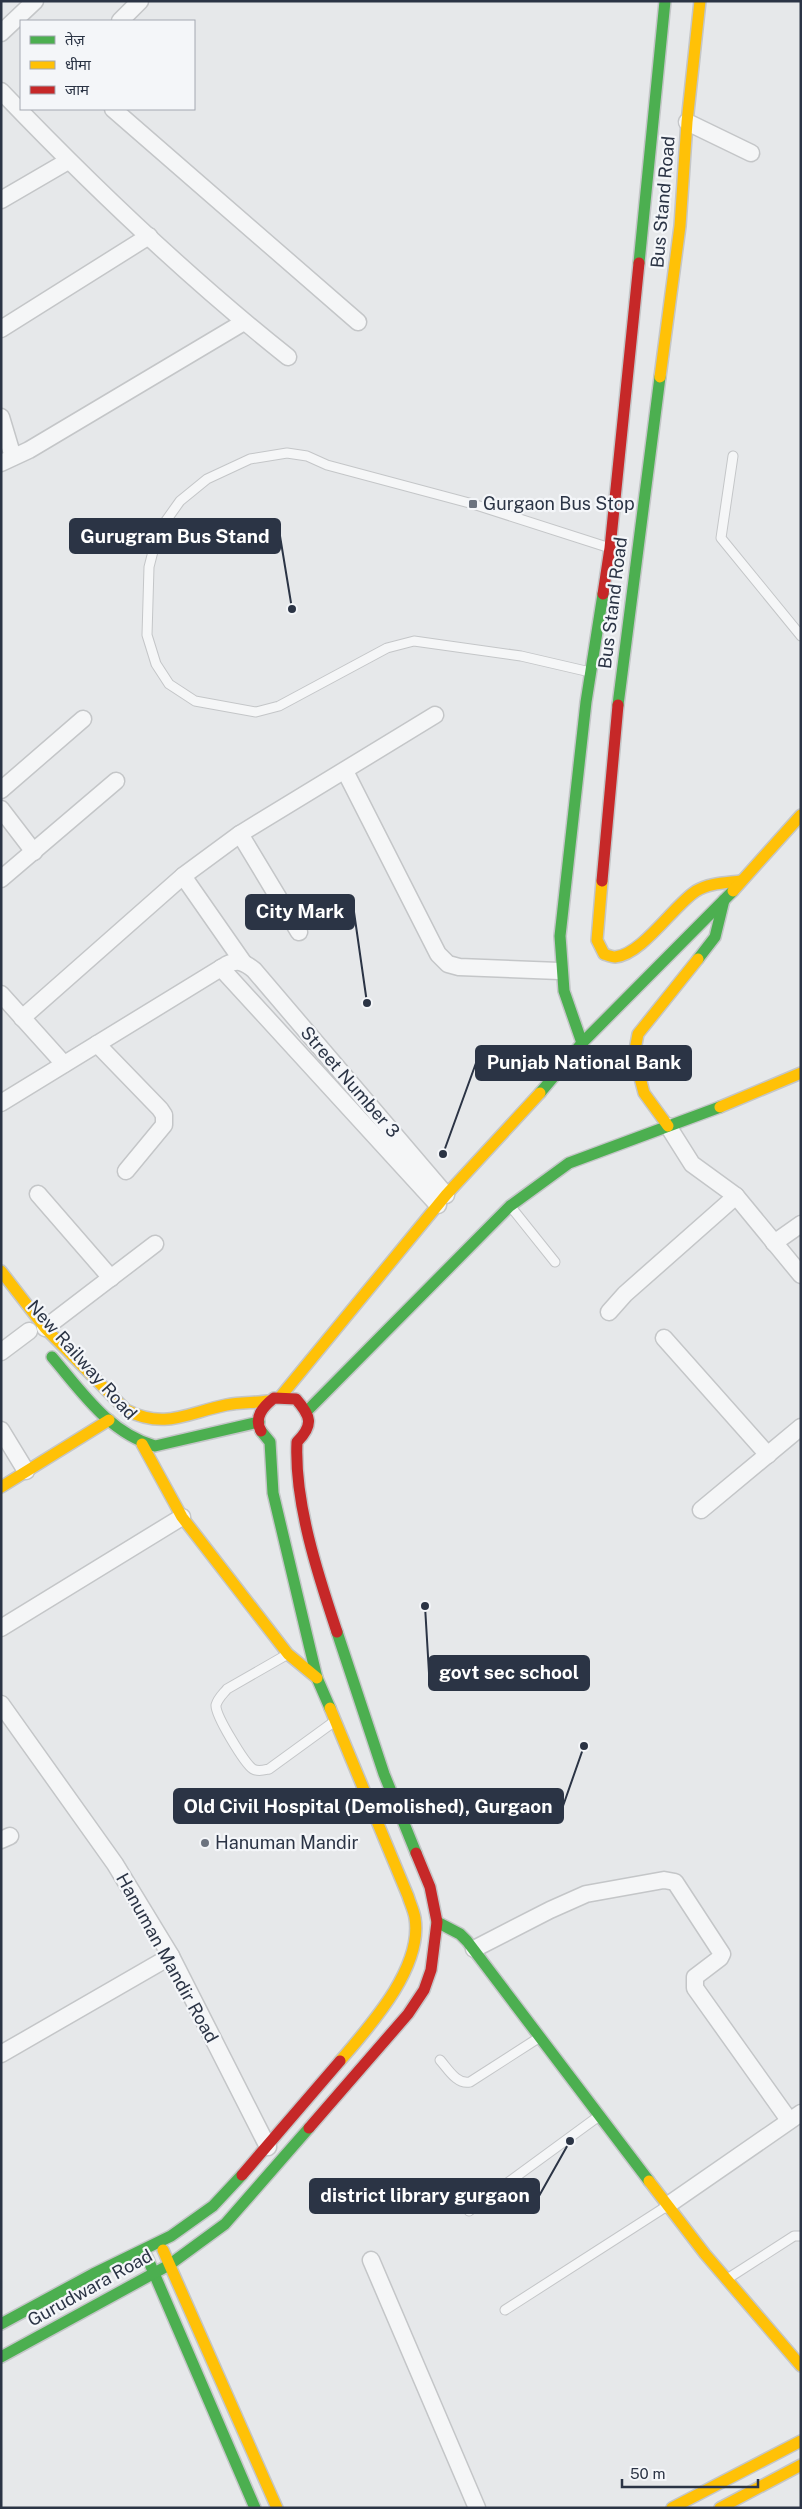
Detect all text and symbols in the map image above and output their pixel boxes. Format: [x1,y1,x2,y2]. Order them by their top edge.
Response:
legend [20,20,195,110]
text: तेज़ [65,31,86,48]
text: धीमा [65,56,92,73]
text: जाम [65,81,90,98]
street label: Bus Stand Road [646,135,679,269]
place label: Gurgaon Bus Stop [483,493,635,514]
marker: Gurgaon Bus Stop [467,498,479,510]
callout: Gurugram Bus Stand [70,519,280,553]
text: Gurugram Bus Stand [80,525,270,547]
street label: Bus Stand Road [594,536,631,670]
callout: City Mark [246,895,354,929]
text: City Mark [256,900,344,922]
street label: Street Number 3 [296,1022,404,1142]
callout: Punjab National Bank [476,1046,691,1080]
text: Punjab National Bank [487,1051,681,1073]
street label: New Railway Road [23,1296,142,1424]
callout: govt sec school [429,1656,589,1690]
text: govt sec school [439,1661,579,1683]
callout: Old Civil Hospital (Demolished), Gurgaon [174,1789,563,1823]
text: Old Civil Hospital (Demolished), Gurgaon [184,1795,552,1817]
place label: Hanuman Mandir [215,1832,359,1853]
marker: Hanuman Mandir [199,1837,211,1849]
street label: Hanuman Mandir Road [112,1869,223,2046]
callout: district library gurgaon [310,2179,539,2213]
text: district library gurgaon [320,2184,530,2206]
street label: Gurudwara Road [24,2245,156,2331]
scale bar [622,2456,758,2488]
text: 50 m [630,2465,665,2482]

